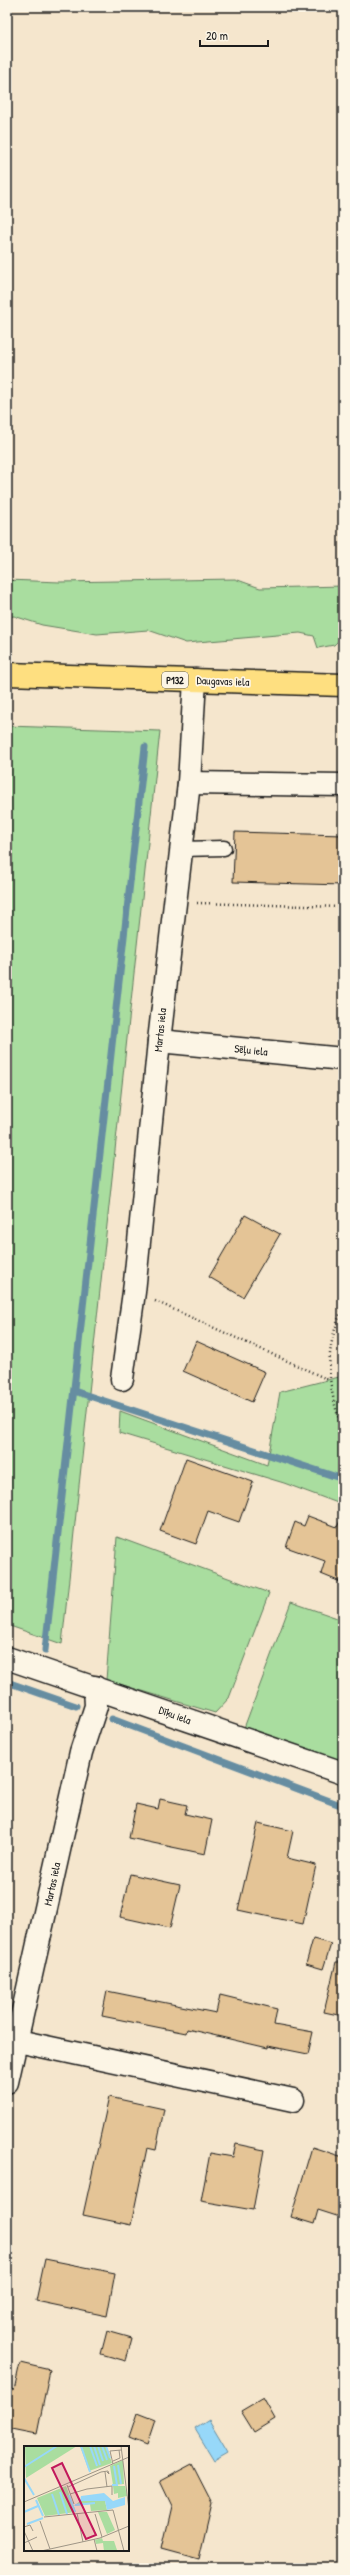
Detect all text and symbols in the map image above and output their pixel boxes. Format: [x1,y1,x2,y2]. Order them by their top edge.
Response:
scale bar [200,22,268,48]
text: 20 m [206,27,228,44]
road number: P132 [162,672,188,688]
street label: Daugavas iela [196,673,250,689]
street label: Martas iela [151,1007,169,1053]
street label: Sēļu iela [234,1041,269,1059]
street label: Dīķu iela [157,1703,194,1728]
street label: Martas iela [41,1860,64,1907]
inset map [24,2446,129,2551]

